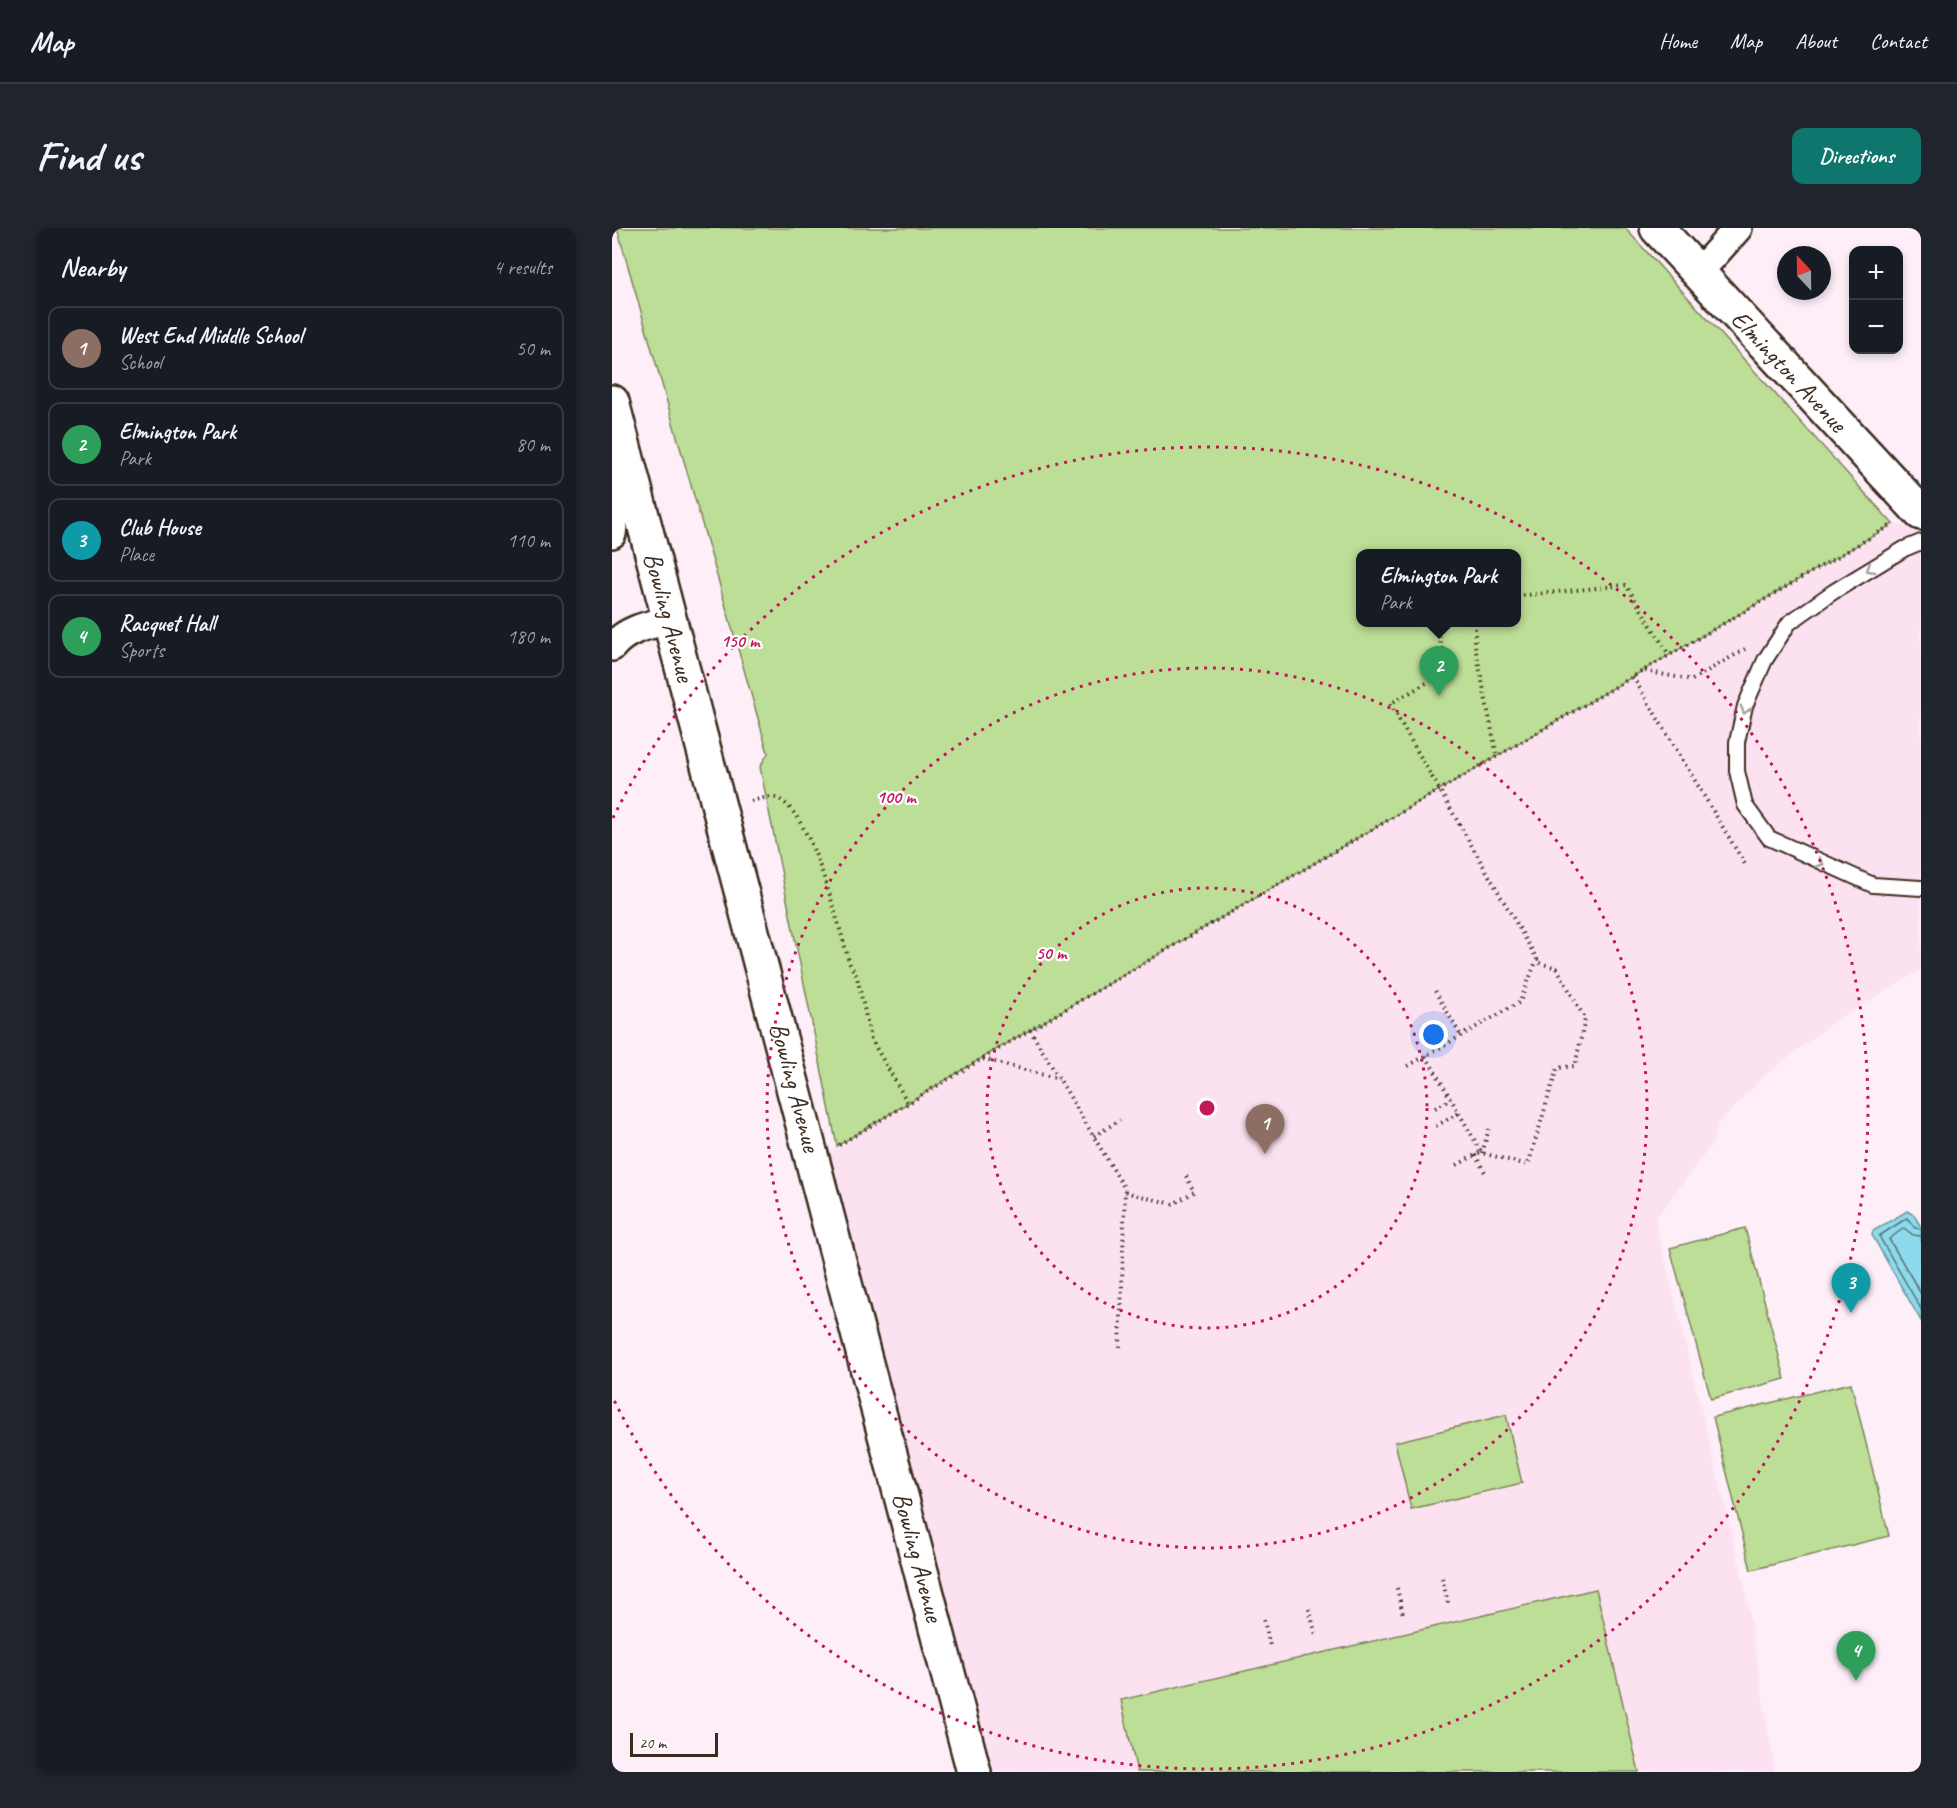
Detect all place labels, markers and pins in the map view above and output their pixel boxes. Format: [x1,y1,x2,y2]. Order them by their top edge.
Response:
pin: 2 [1420,646,1458,696]
centre of rings [1197,1098,1217,1118]
pin: 1 [1246,1104,1284,1154]
pin: 3 [1832,1264,1870,1313]
pin: 4 [1836,1632,1876,1681]

